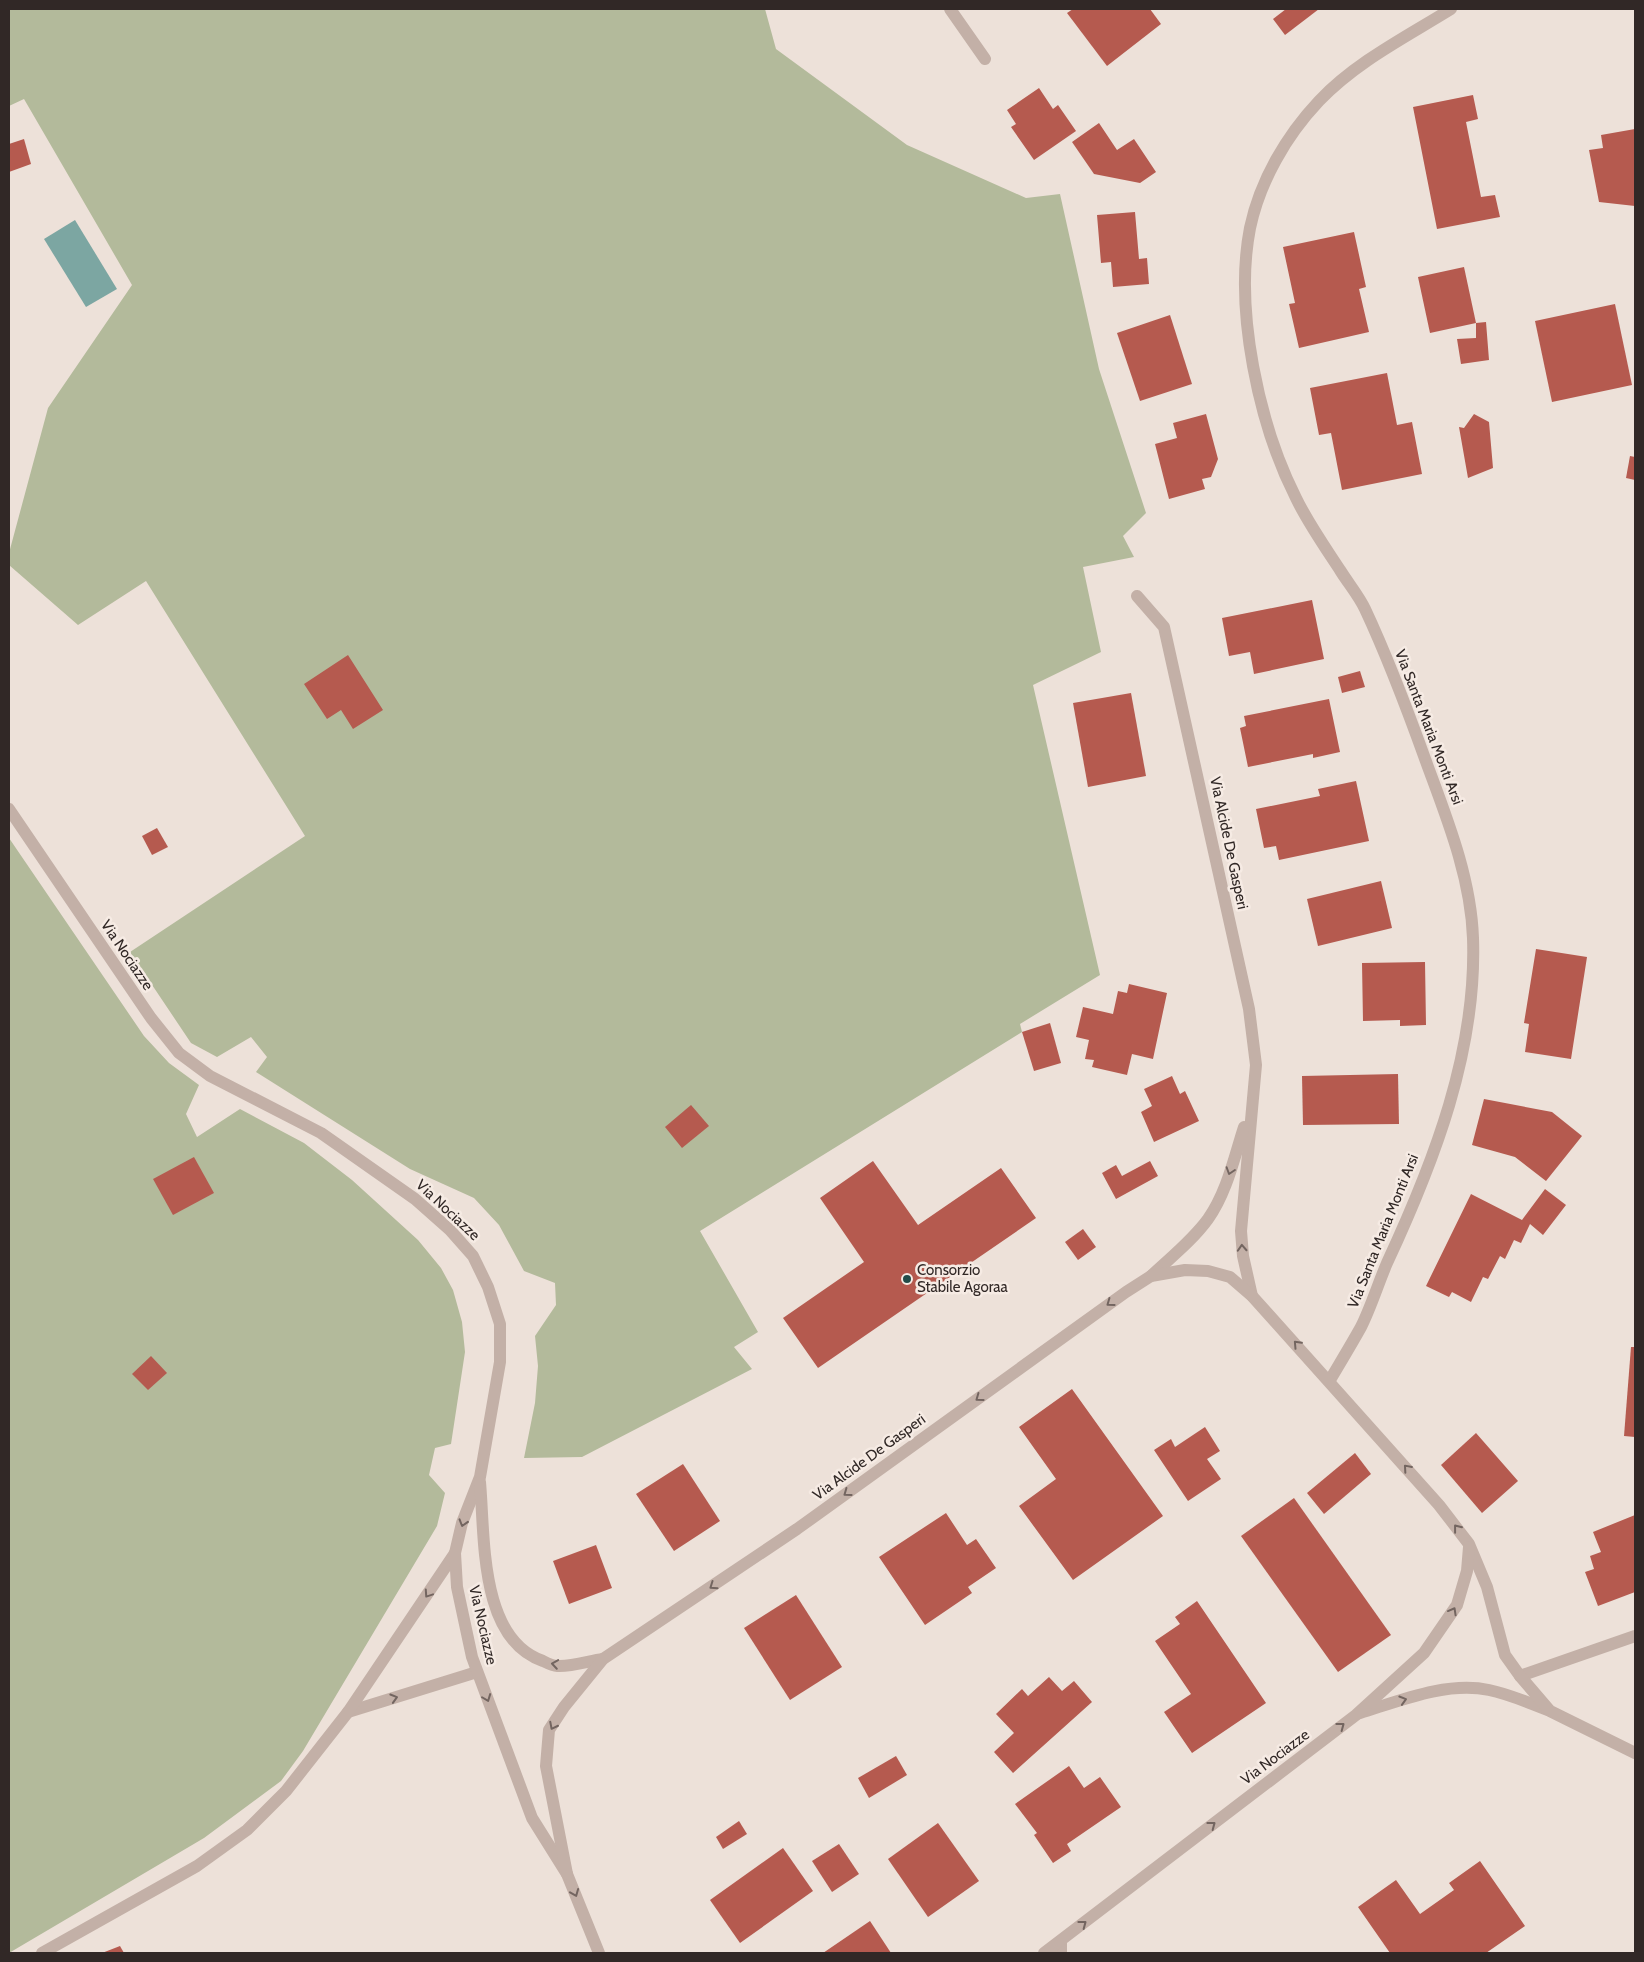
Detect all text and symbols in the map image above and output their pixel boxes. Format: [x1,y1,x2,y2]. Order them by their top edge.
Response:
street label: Via Santa Maria Monti Arsi [1391,647,1467,807]
street label: Via Alcide De Gasperi [1206,775,1252,911]
street label: Via Nociazze [97,916,157,994]
street label: Via Santa Maria Monti Arsi [1344,1151,1422,1311]
one-way arrow [1226,1166,1236,1175]
street label: Via Nociazze [412,1176,484,1244]
one-way arrow [1237,1244,1248,1252]
place label: Consorzio Stabile Agoraa [917,1261,1008,1296]
marker: Consorzio Stabile Agoraa [901,1273,913,1285]
one-way arrow [1106,1297,1116,1306]
one-way arrow [1294,1341,1303,1350]
one-way arrow [976,1393,985,1401]
street label: Via Alcide De Gasperi [809,1410,929,1504]
one-way arrow [1404,1465,1413,1474]
one-way arrow [843,1487,853,1496]
one-way arrow [459,1518,469,1527]
one-way arrow [1454,1524,1463,1534]
one-way arrow [710,1580,719,1589]
street label: Via Nociazze [465,1584,501,1667]
one-way arrow [425,1588,434,1597]
one-way arrow [1447,1607,1457,1616]
one-way arrow [551,1659,560,1669]
one-way arrow [481,1693,491,1701]
one-way arrow [390,1694,398,1704]
one-way arrow [1398,1696,1407,1706]
one-way arrow [549,1720,559,1729]
one-way arrow [1335,1724,1344,1732]
street label: Via Nociazze [1237,1725,1313,1789]
one-way arrow [1206,1822,1216,1831]
one-way arrow [568,1888,579,1897]
one-way arrow [1077,1921,1087,1930]

